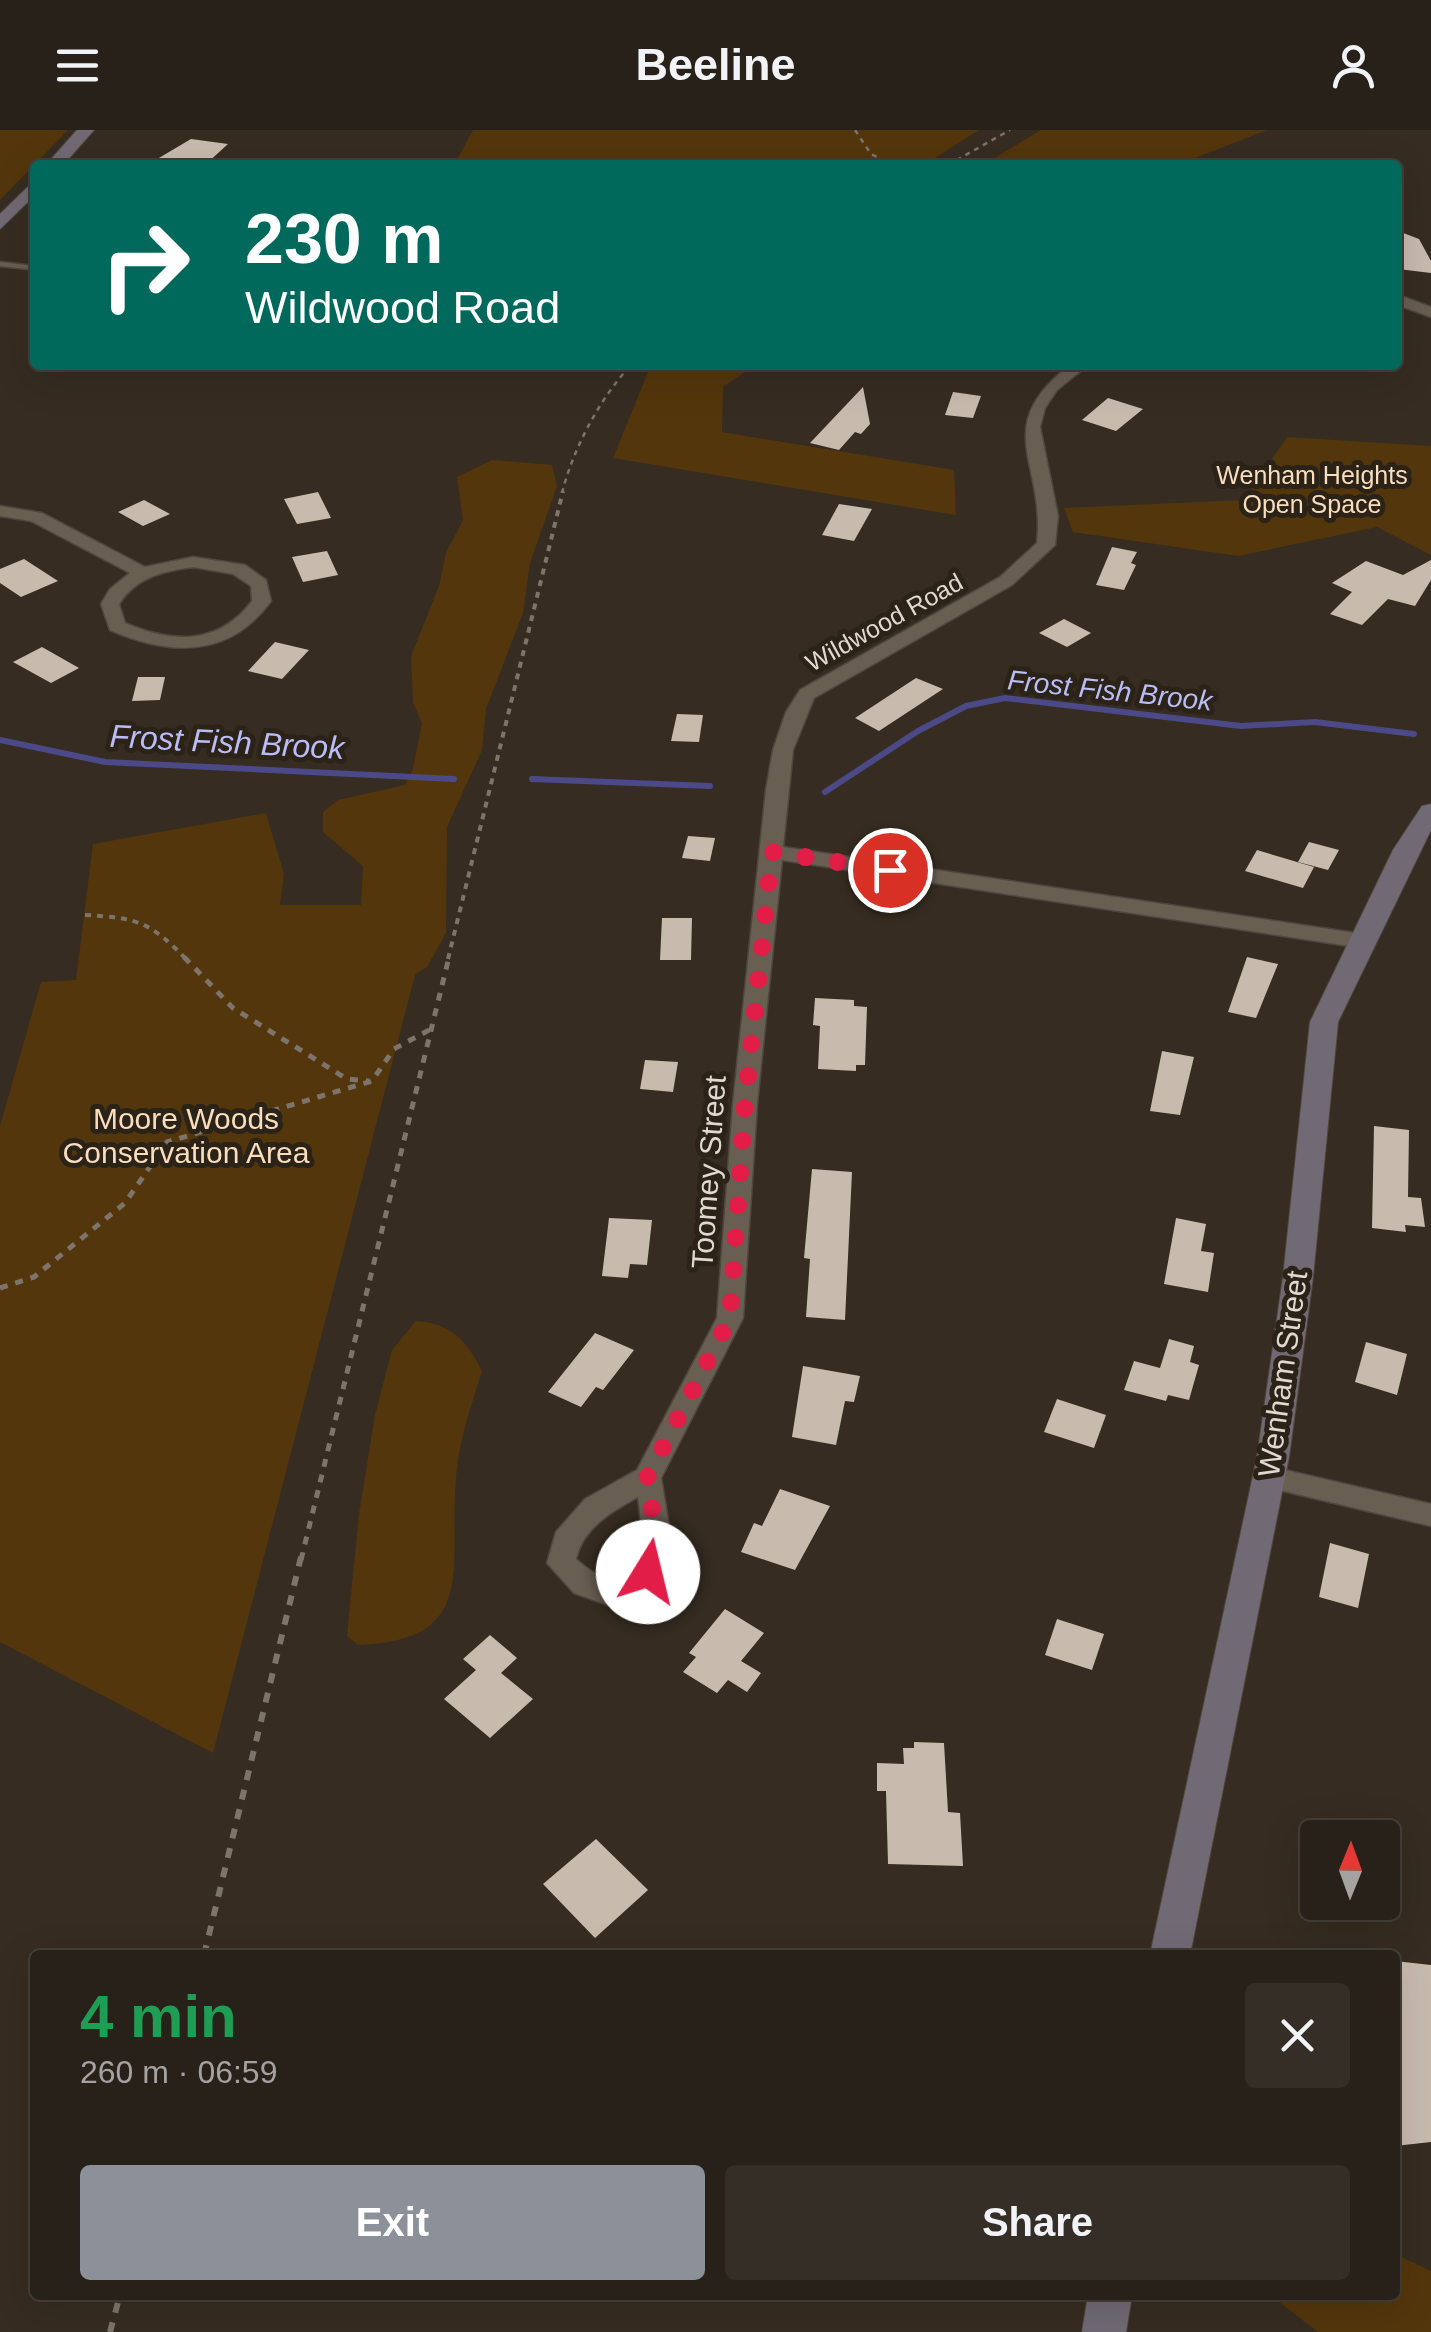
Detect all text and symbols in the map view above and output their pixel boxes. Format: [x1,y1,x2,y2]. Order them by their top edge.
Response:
icon: menu [50,38,105,93]
icon: person [1326,38,1381,93]
text: Beeline [635,39,796,90]
icon: right [80,200,210,330]
text: 230 m [245,200,443,278]
text: Wildwood Road [245,282,560,333]
park label: Wenham Heights Open Space [1216,461,1408,518]
street label: Wildwood Road [801,567,967,677]
water label: Frost Fish Brook [1006,664,1216,717]
water label: Frost Fish Brook [109,718,347,766]
pin [848,828,933,913]
icon: arrive [863,843,918,898]
street label: Toomey Street [685,1074,732,1270]
park label: Moore Woods Conservation Area [63,1102,310,1169]
street label: Wenham Street [1252,1268,1313,1479]
position arrow [596,1520,700,1624]
north arrow [1300,1820,1400,1920]
map controls [1300,1820,1400,1920]
text: 4 min [80,1983,237,2050]
button: close [1245,1983,1350,2088]
text: 260 m · 06:59 [80,2054,277,2090]
button: Exit [80,2165,705,2280]
button: Share [725,2165,1350,2280]

